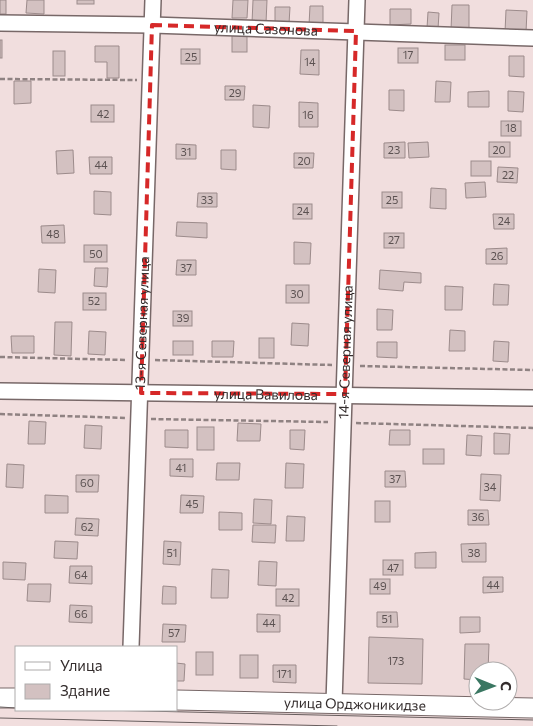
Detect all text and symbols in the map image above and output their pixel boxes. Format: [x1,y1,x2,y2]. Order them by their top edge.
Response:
street label: улица Сазонова [214,18,318,39]
house number: 17 [403,48,413,61]
house number: 25 [185,50,197,63]
house number: 14 [304,55,316,68]
house number: 29 [229,86,242,99]
house number: 42 [97,107,109,120]
house number: 16 [302,108,314,121]
house number: 18 [505,121,517,134]
house number: 23 [388,143,400,156]
house number: 20 [492,143,506,156]
house number: 31 [181,145,191,158]
house number: 20 [297,154,311,167]
house number: 44 [94,158,108,171]
house number: 22 [502,168,514,181]
house number: 33 [201,193,213,206]
house number: 25 [386,193,398,206]
house number: 24 [297,204,310,217]
house number: 24 [498,214,511,227]
house number: 48 [46,227,60,240]
house number: 27 [388,233,400,246]
house number: 50 [89,247,103,260]
house number: 26 [491,249,504,262]
street label: 13-я Северная улица [131,256,152,390]
house number: 37 [180,261,192,274]
street label: 14-я Северная улица [334,285,356,419]
house number: 30 [290,287,304,300]
house number: 52 [88,294,100,307]
house number: 39 [177,311,190,324]
street label: улица Вавилова [214,385,318,403]
house number: 41 [176,461,186,474]
house number: 37 [389,472,401,485]
house number: 60 [80,476,94,489]
house number: 34 [484,480,497,493]
house number: 45 [186,497,198,510]
house number: 36 [472,510,485,523]
house number: 62 [81,520,93,533]
house number: 51 [166,546,178,559]
house number: 38 [468,546,481,559]
house number: 47 [387,561,399,574]
house number: 64 [74,568,88,581]
house number: 44 [486,578,500,591]
house number: 49 [373,579,387,592]
house number: 42 [282,591,294,604]
house number: 66 [74,607,88,620]
house number: 51 [381,612,393,625]
house number: 44 [262,616,276,629]
house number: 57 [168,626,180,639]
legend [15,646,178,711]
house number: 173 [388,654,404,667]
text: Улица [60,656,102,674]
north arrow [468,661,518,711]
house number: 171 [276,667,292,680]
text: Здание [60,681,110,699]
text: С [498,681,515,691]
street label: улица Орджоникидзе [284,693,426,714]

